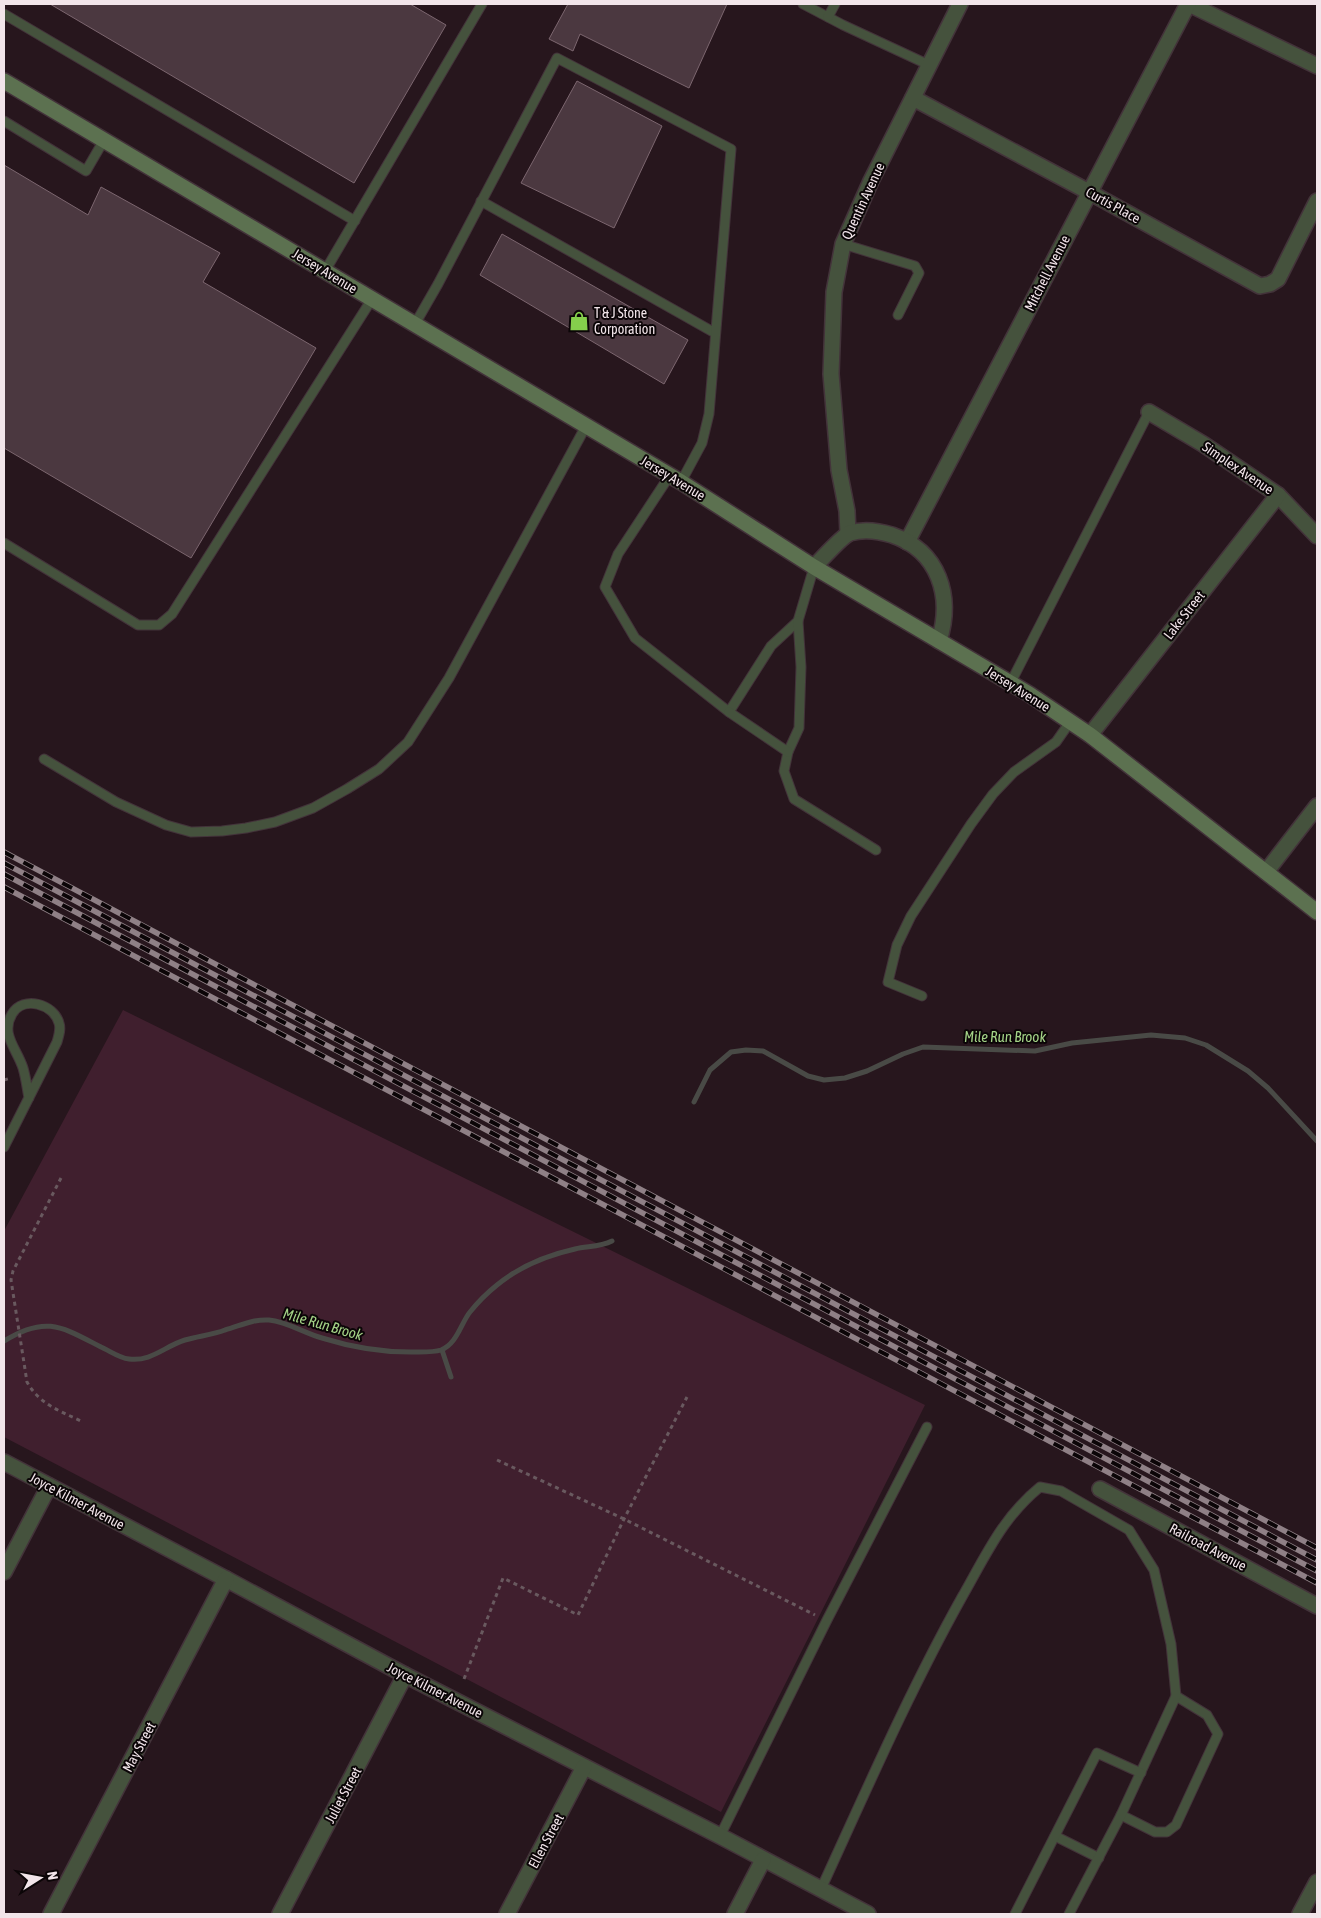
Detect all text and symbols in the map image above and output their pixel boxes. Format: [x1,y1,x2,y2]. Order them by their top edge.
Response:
street label: Quentin Avenue [838,160,888,242]
street label: Curtis Place [1083,184,1143,226]
street label: Mitchell Avenue [1021,232,1073,314]
street label: Jersey Avenue [290,245,360,297]
place label: T & J Stone Corporation [594,305,655,337]
shop icon: T & J Stone Corporation [568,310,590,332]
street label: Simplex Avenue [1200,438,1276,498]
street label: Jersey Avenue [638,452,708,504]
street label: Lake Street [1160,588,1208,642]
street label: Jersey Avenue [983,663,1053,715]
water label: Mile Run Brook [964,1028,1046,1045]
water label: Mile Run Brook [281,1305,365,1344]
street label: Joyce Kilmer Avenue [27,1469,127,1533]
street label: Railroad Avenue [1167,1520,1249,1574]
street label: Joyce Kilmer Avenue [385,1659,485,1721]
street label: May Street [119,1719,159,1775]
street label: Juliet Street [322,1764,364,1826]
street label: Ellen Street [525,1811,567,1871]
north arrow [15,1853,65,1903]
text: N [44,1870,61,1881]

